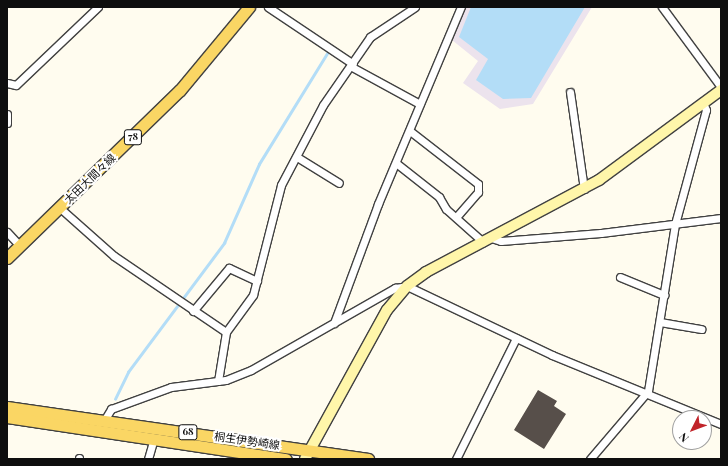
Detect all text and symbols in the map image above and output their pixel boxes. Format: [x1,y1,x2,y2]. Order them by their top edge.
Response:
road number: 78 [123,129,143,145]
street label: 太田大間々線 [62,151,118,207]
north arrow [672,410,712,450]
road number: 68 [178,424,198,440]
street label: 桐生伊勢崎線 [213,430,281,452]
text: N [675,430,692,446]

